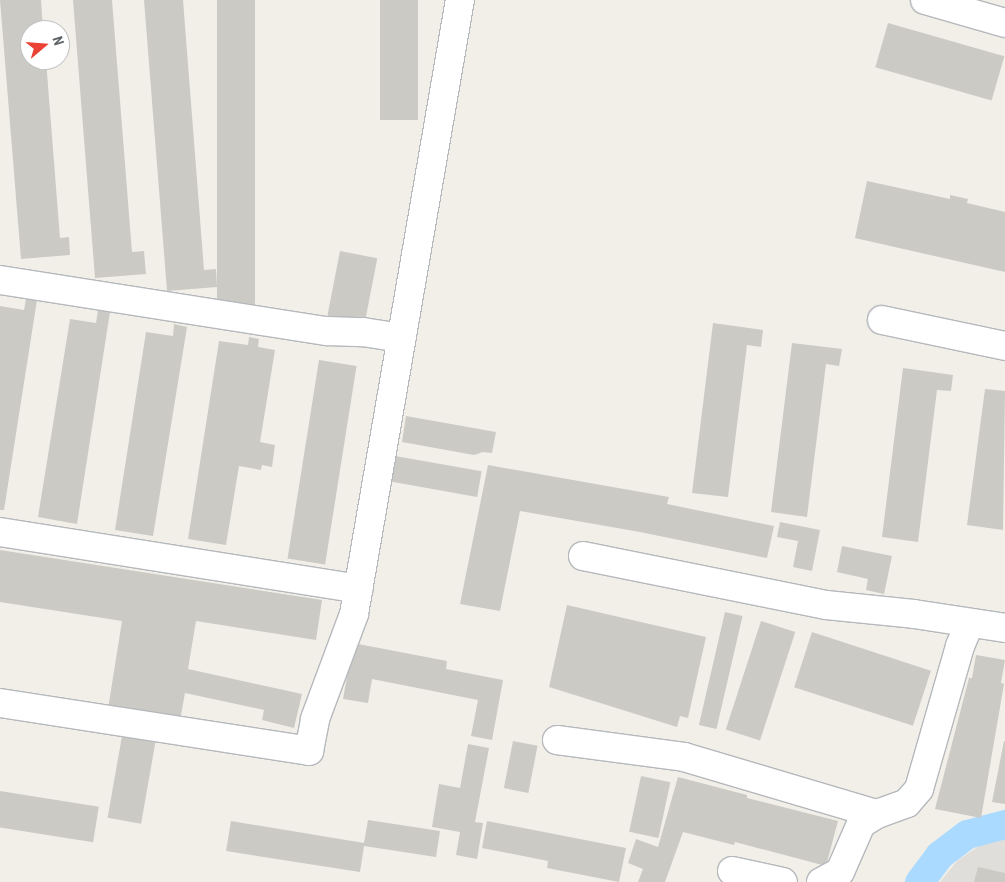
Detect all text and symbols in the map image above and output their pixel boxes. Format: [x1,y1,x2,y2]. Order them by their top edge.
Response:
north arrow [20,20,70,70]
text: N [49,34,67,47]

